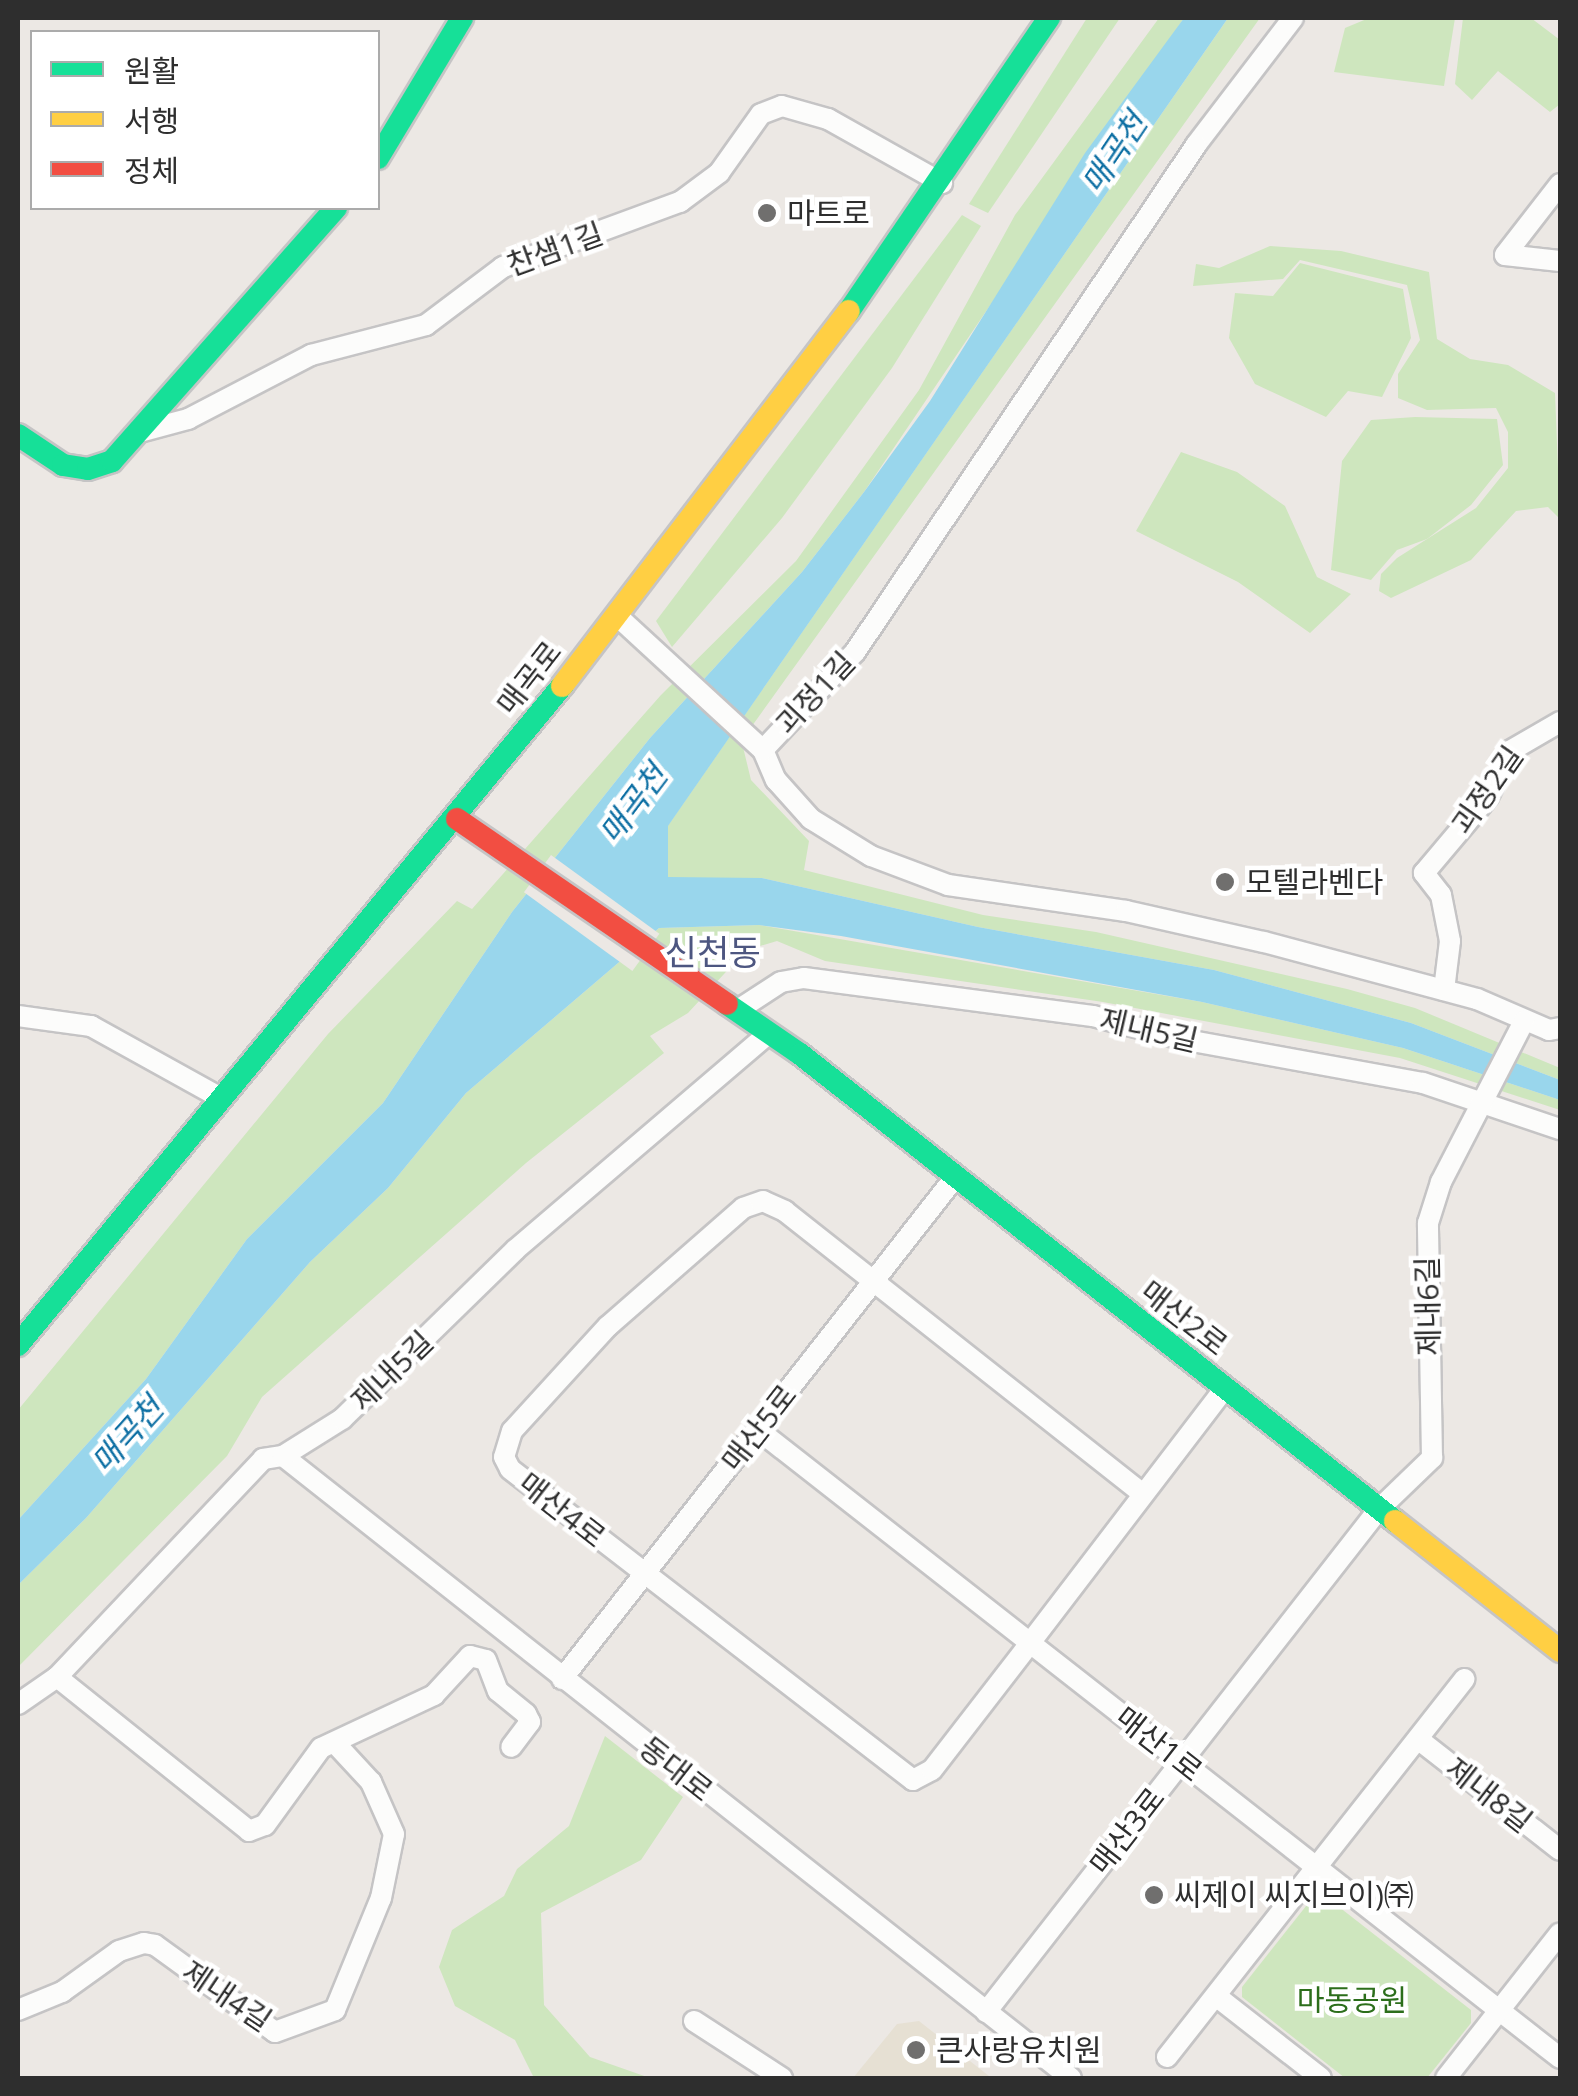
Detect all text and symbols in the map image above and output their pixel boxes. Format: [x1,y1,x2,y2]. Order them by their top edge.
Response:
legend [30,30,380,210]
text: 원활 [124,50,179,91]
text: 서행 [124,100,179,141]
water label: 매곡천 [1073,106,1155,200]
text: 정체 [124,150,179,191]
place label: 마트로 [787,195,870,231]
marker: 마트로 [756,202,778,224]
street label: 찬샘1길 [502,215,608,283]
street label: 매곡로 [489,634,569,722]
street label: 괴정1길 [768,644,862,742]
street label: 괴정2길 [1444,739,1530,841]
water label: 매곡천 [591,757,675,851]
place label: 모텔라벤다 [1245,864,1383,900]
marker: 모텔라벤다 [1214,871,1236,893]
district label: 신천동 [665,931,761,973]
street label: 제내5길 [1096,1001,1202,1059]
street label: 제내6길 [1409,1256,1447,1356]
street label: 매산2로 [1134,1273,1234,1363]
street label: 제내5길 [344,1323,440,1419]
street label: 매산5로 [714,1378,804,1478]
water label: 매곡천 [83,1389,171,1481]
street label: 매산4로 [512,1465,612,1555]
street label: 매산1로 [1109,1699,1209,1789]
street label: 동대로 [632,1729,720,1809]
street label: 제내8길 [1439,1750,1539,1840]
street label: 매산3로 [1082,1781,1172,1881]
place label: 씨제이 씨지브이)㈜ [1174,1877,1414,1913]
marker: 씨제이 씨지브이)㈜ [1143,1884,1165,1906]
street label: 제내4길 [176,1953,278,2039]
park label: 마동공원 [1297,1982,1407,2018]
place label: 큰사랑유치원 [936,2032,1102,2068]
marker: 큰사랑유치원 [905,2039,927,2061]

